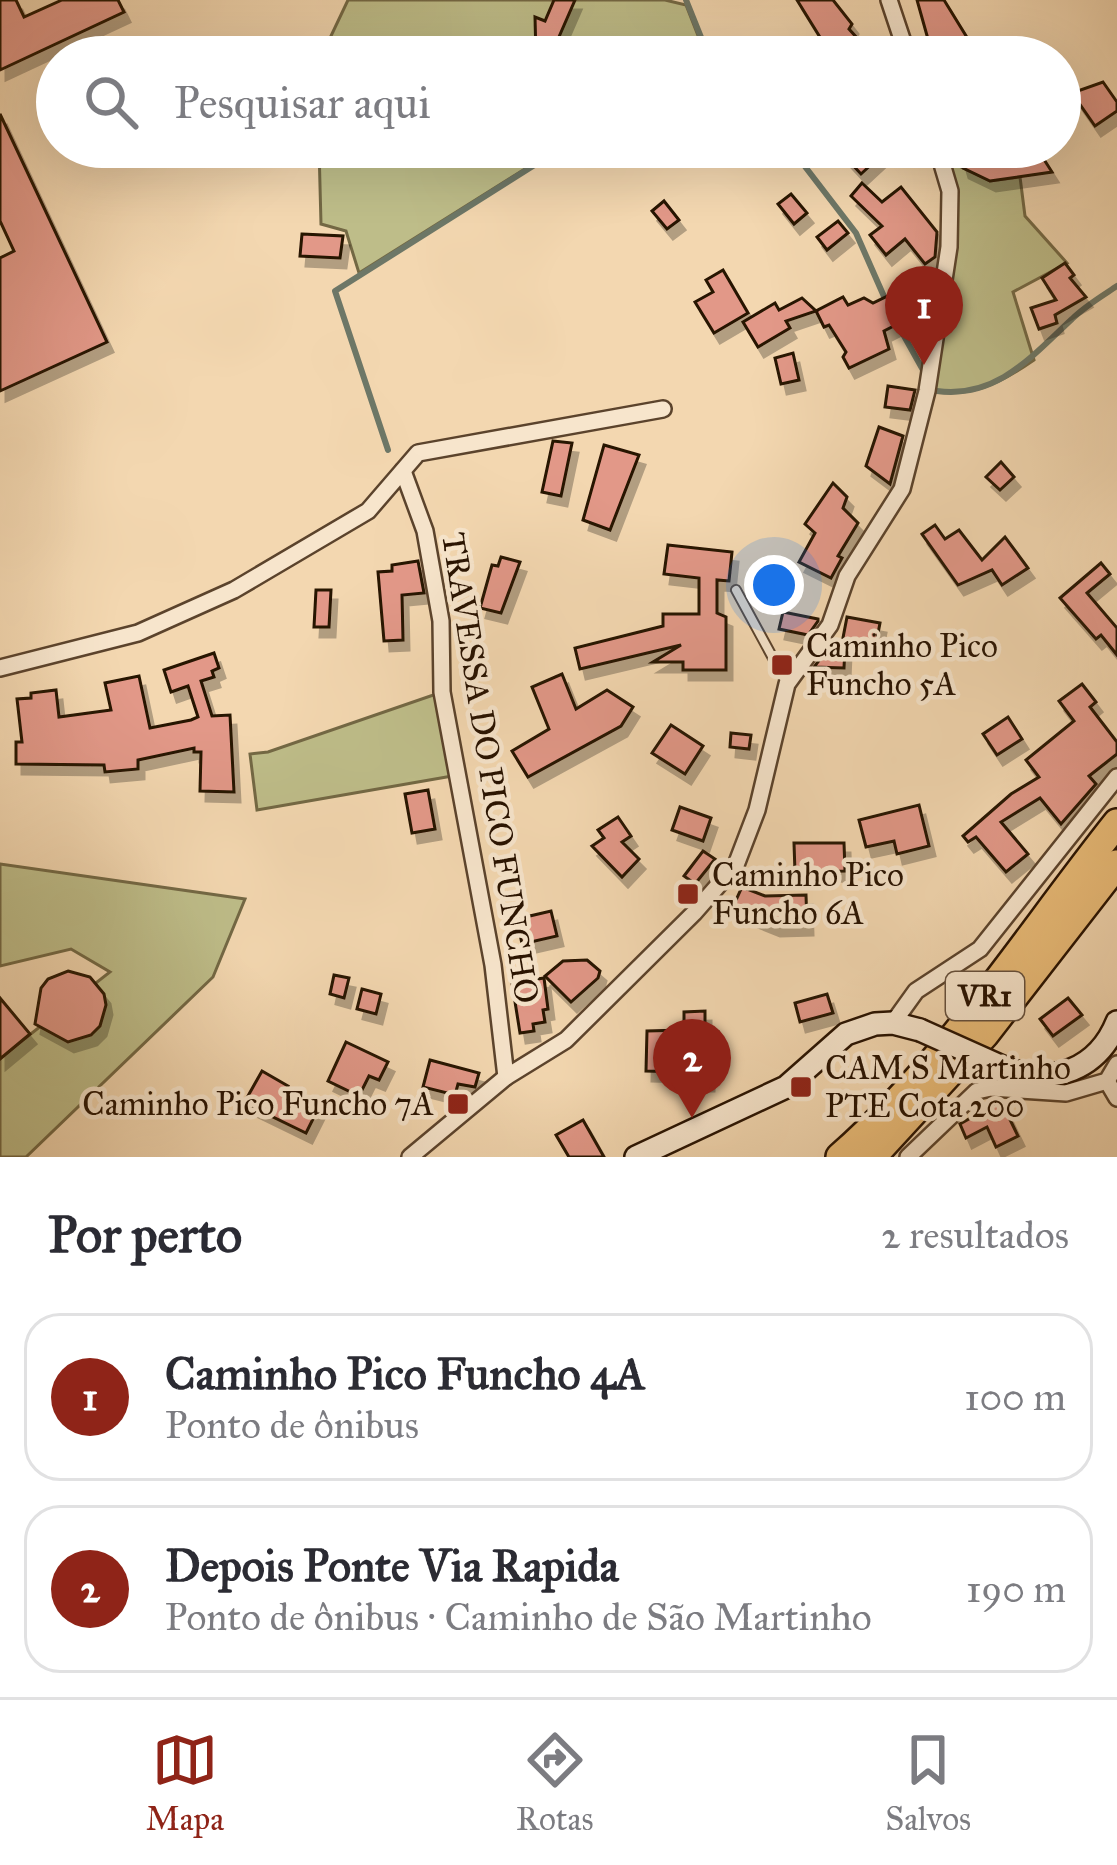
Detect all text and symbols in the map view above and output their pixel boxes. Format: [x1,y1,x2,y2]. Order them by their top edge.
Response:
search box [36,36,1081,168]
icon: search [78,69,144,135]
text: Pesquisar aqui [174,75,431,130]
pin: 1 [885,266,963,365]
street label: TRAVESSA DO PICO FUNCHO [433,530,547,1006]
your location [744,555,804,615]
place label: Caminho Pico Funcho 5A [806,626,998,704]
marker: Caminho Pico Funcho 5A [769,652,795,678]
place label: Caminho Pico Funcho 6A [712,855,904,933]
marker: Caminho Pico Funcho 6A [675,881,701,907]
road number: VR1 [946,972,1024,1020]
pin: 2 [653,1019,731,1118]
place label: CAM S Martinho PTE Cota 200 [825,1048,1071,1126]
marker: CAM S Martinho PTE Cota 200 [788,1074,814,1100]
place label: Caminho Pico Funcho 7A [82,1084,434,1124]
marker: Caminho Pico Funcho 7A [445,1091,471,1117]
text: Por perto [48,1204,242,1266]
text: 2 resultados [881,1211,1069,1259]
text: Caminho Pico Funcho 4A [165,1346,646,1401]
text: 1 [82,1373,98,1421]
text: 100 m [964,1373,1066,1421]
text: Ponto de ônibus [165,1401,419,1449]
text: Depois Ponte Via Rapida [165,1538,619,1593]
text: 2 [80,1565,100,1613]
text: 190 m [966,1565,1066,1613]
text: Ponto de ônibus · Caminho de São Martinho [165,1593,872,1641]
tab: Mapa [146,1727,224,1839]
tab: Rotas [516,1727,593,1839]
tab: Salvos [885,1727,971,1839]

